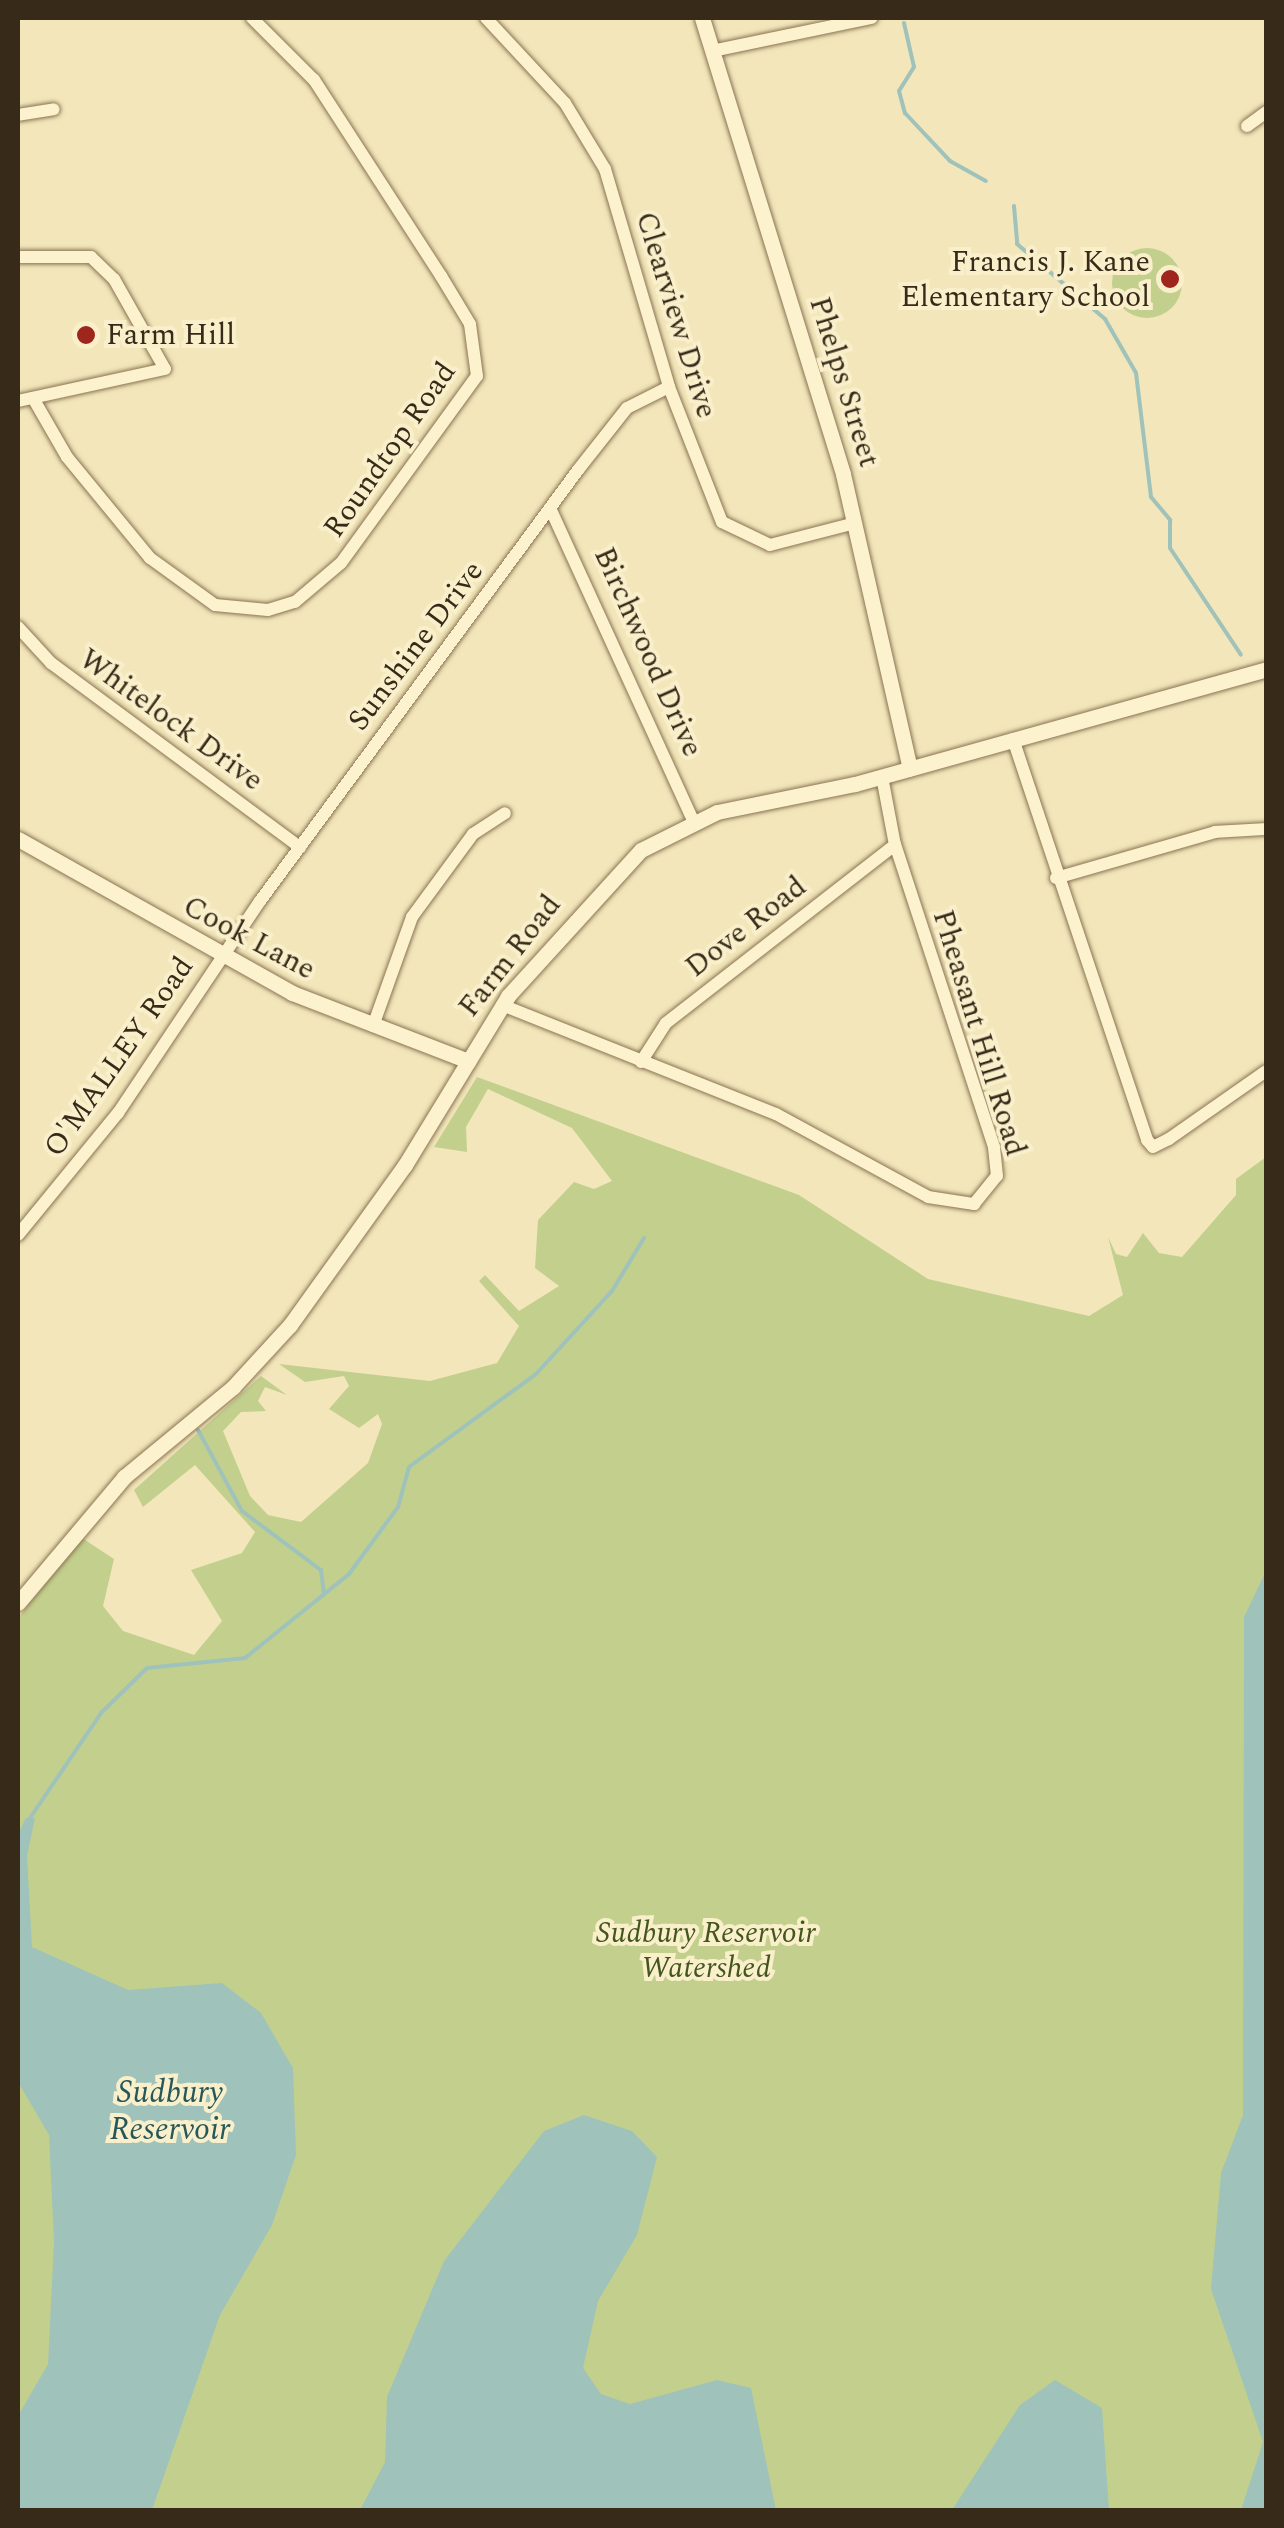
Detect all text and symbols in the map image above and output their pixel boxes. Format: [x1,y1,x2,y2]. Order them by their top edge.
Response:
street label: Clearview Drive [628,208,724,422]
place label: Francis J. Kane Elementary School [900,244,1150,314]
marker: Francis J. Kane Elementary School [1159,268,1181,290]
street label: Phelps Street [801,293,887,471]
place label: Farm Hill [106,317,235,353]
marker: Farm Hill [75,324,97,346]
street label: Roundtop Road [316,355,464,545]
street label: Birchwood Drive [586,542,710,762]
street label: Sunshine Drive [341,554,491,738]
street label: Whitelock Drive [72,641,270,799]
street label: Dove Road [678,869,814,985]
street label: Cook Lane [177,888,321,988]
street label: Farm Road [451,888,569,1024]
street label: Pheasant Hill Road [924,906,1034,1160]
street label: O'MALLEY Road [37,950,201,1164]
park label: Sudbury Reservoir Watershed [596,1915,816,1986]
water label: Sudbury Reservoir [110,2075,230,2150]

